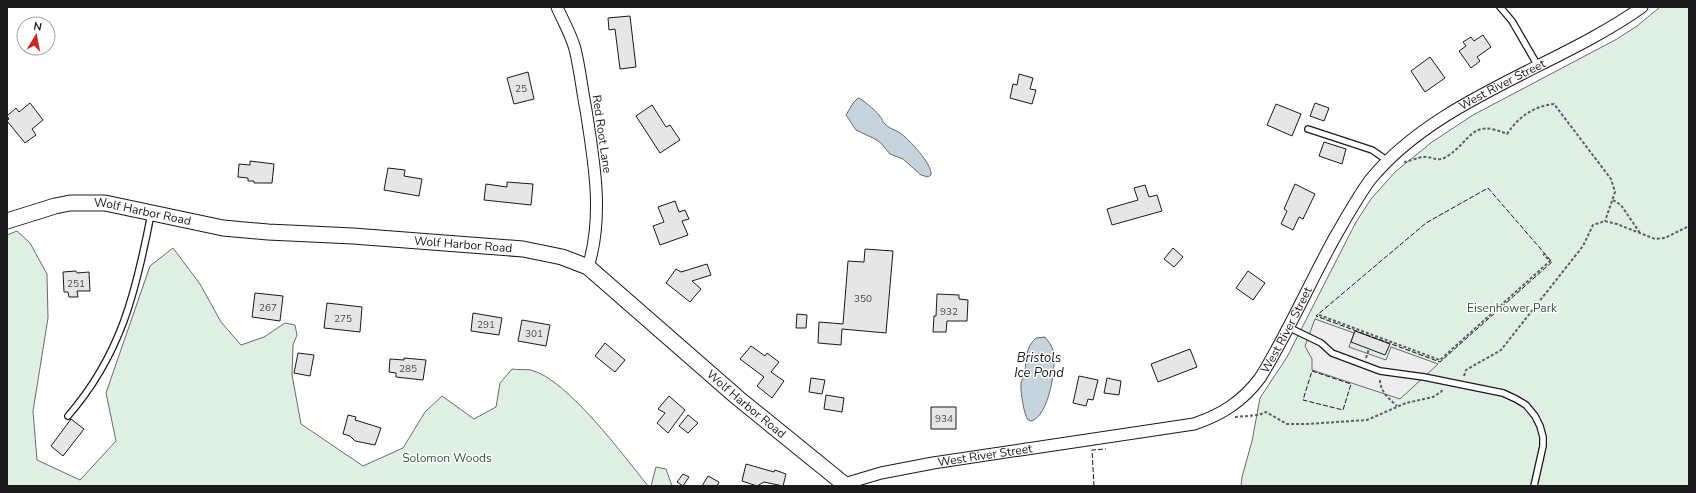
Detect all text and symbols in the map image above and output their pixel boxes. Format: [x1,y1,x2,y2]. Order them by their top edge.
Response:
north arrow [16,16,56,56]
text: N [32,19,43,35]
street label: West River Street [1456,55,1549,114]
house number: 25 [515,82,527,96]
street label: Red Root Lane [589,94,615,174]
street label: Wolf Harbor Road [94,195,192,229]
street label: Wolf Harbor Road [413,233,513,256]
house number: 251 [67,277,85,291]
street label: West River Street [1257,284,1316,376]
house number: 350 [854,292,872,306]
park label: Eisenhower Park [1467,300,1558,316]
house number: 267 [259,301,277,315]
house number: 932 [940,305,958,319]
house number: 275 [334,312,352,326]
house number: 291 [477,318,495,332]
house number: 301 [525,327,543,341]
water label: Bristols Ice Pond [1014,349,1064,382]
house number: 285 [399,362,417,376]
street label: Wolf Harbor Road [703,366,789,442]
house number: 934 [935,412,953,426]
street label: West River Street [937,440,1034,470]
park label: Solomon Woods [402,450,492,466]

